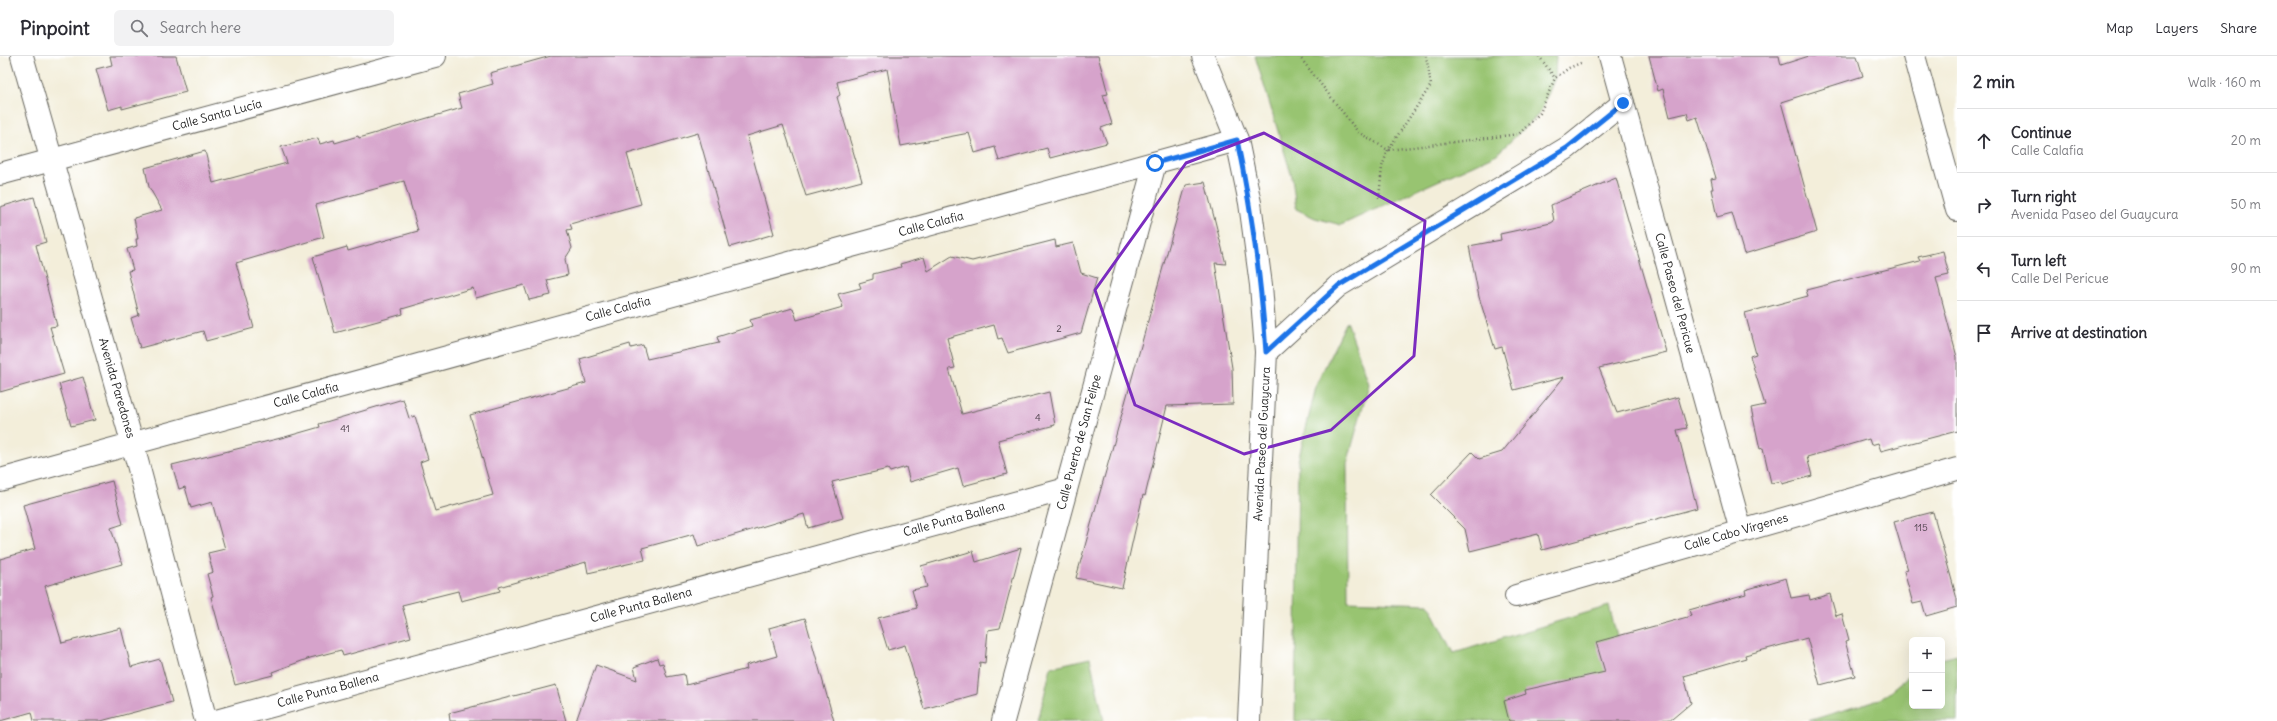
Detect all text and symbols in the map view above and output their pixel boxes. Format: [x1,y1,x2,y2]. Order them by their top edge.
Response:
search box [114,10,394,46]
text: Pinpoint [20,16,90,40]
icon: search [128,17,150,39]
text: Search here [160,18,241,37]
text: Map [2106,19,2133,37]
text: Layers [2155,19,2198,37]
text: Share [2220,19,2257,37]
text: 2 min [1973,71,2015,93]
text: Walk · 160 m [2188,74,2261,91]
route end [1614,94,1632,112]
street label: Calle Santa Lucía [170,95,264,134]
text: Continue [2011,123,2072,142]
icon: ahead [1973,130,1995,152]
text: 20 m [2231,132,2261,149]
text: Calle Calafia [2011,142,2084,159]
route start [1146,154,1164,172]
text: Turn right [2011,187,2076,206]
icon: right [1973,194,1995,216]
text: 50 m [2230,196,2261,213]
text: Avenida Paseo del Guaycura [2011,206,2178,223]
street label: Calle Calafia [897,208,965,239]
street label: Calle Paseo del Pericue [1652,231,1699,355]
text: Turn left [2011,251,2066,270]
icon: left [1973,258,1995,280]
text: 90 m [2230,260,2261,277]
text: Calle Del Pericue [2011,270,2109,287]
street label: Calle Calafia [584,293,652,324]
house number: 2 [1056,322,1062,335]
icon: arrive [1973,322,1995,344]
text: Arrive at destination [2011,323,2147,342]
street label: Avenida Paredones [96,336,139,440]
street label: Avenida Paseo del Guaycura [1250,366,1273,522]
street label: Calle Puerto de San Felipe [1053,373,1104,511]
street label: Calle Calafia [272,379,340,410]
house number: 4 [1035,411,1041,424]
house number: 41 [340,422,350,435]
street label: Calle Punta Ballena [901,498,1006,539]
street label: Calle Cabo Vírgenes [1682,510,1789,554]
house number: 115 [1914,521,1928,534]
street label: Calle Punta Ballena [588,584,693,625]
map controls [1909,637,1945,709]
button: + [1909,637,1945,673]
street label: Calle Punta Ballena [275,669,380,710]
button: − [1909,673,1945,709]

